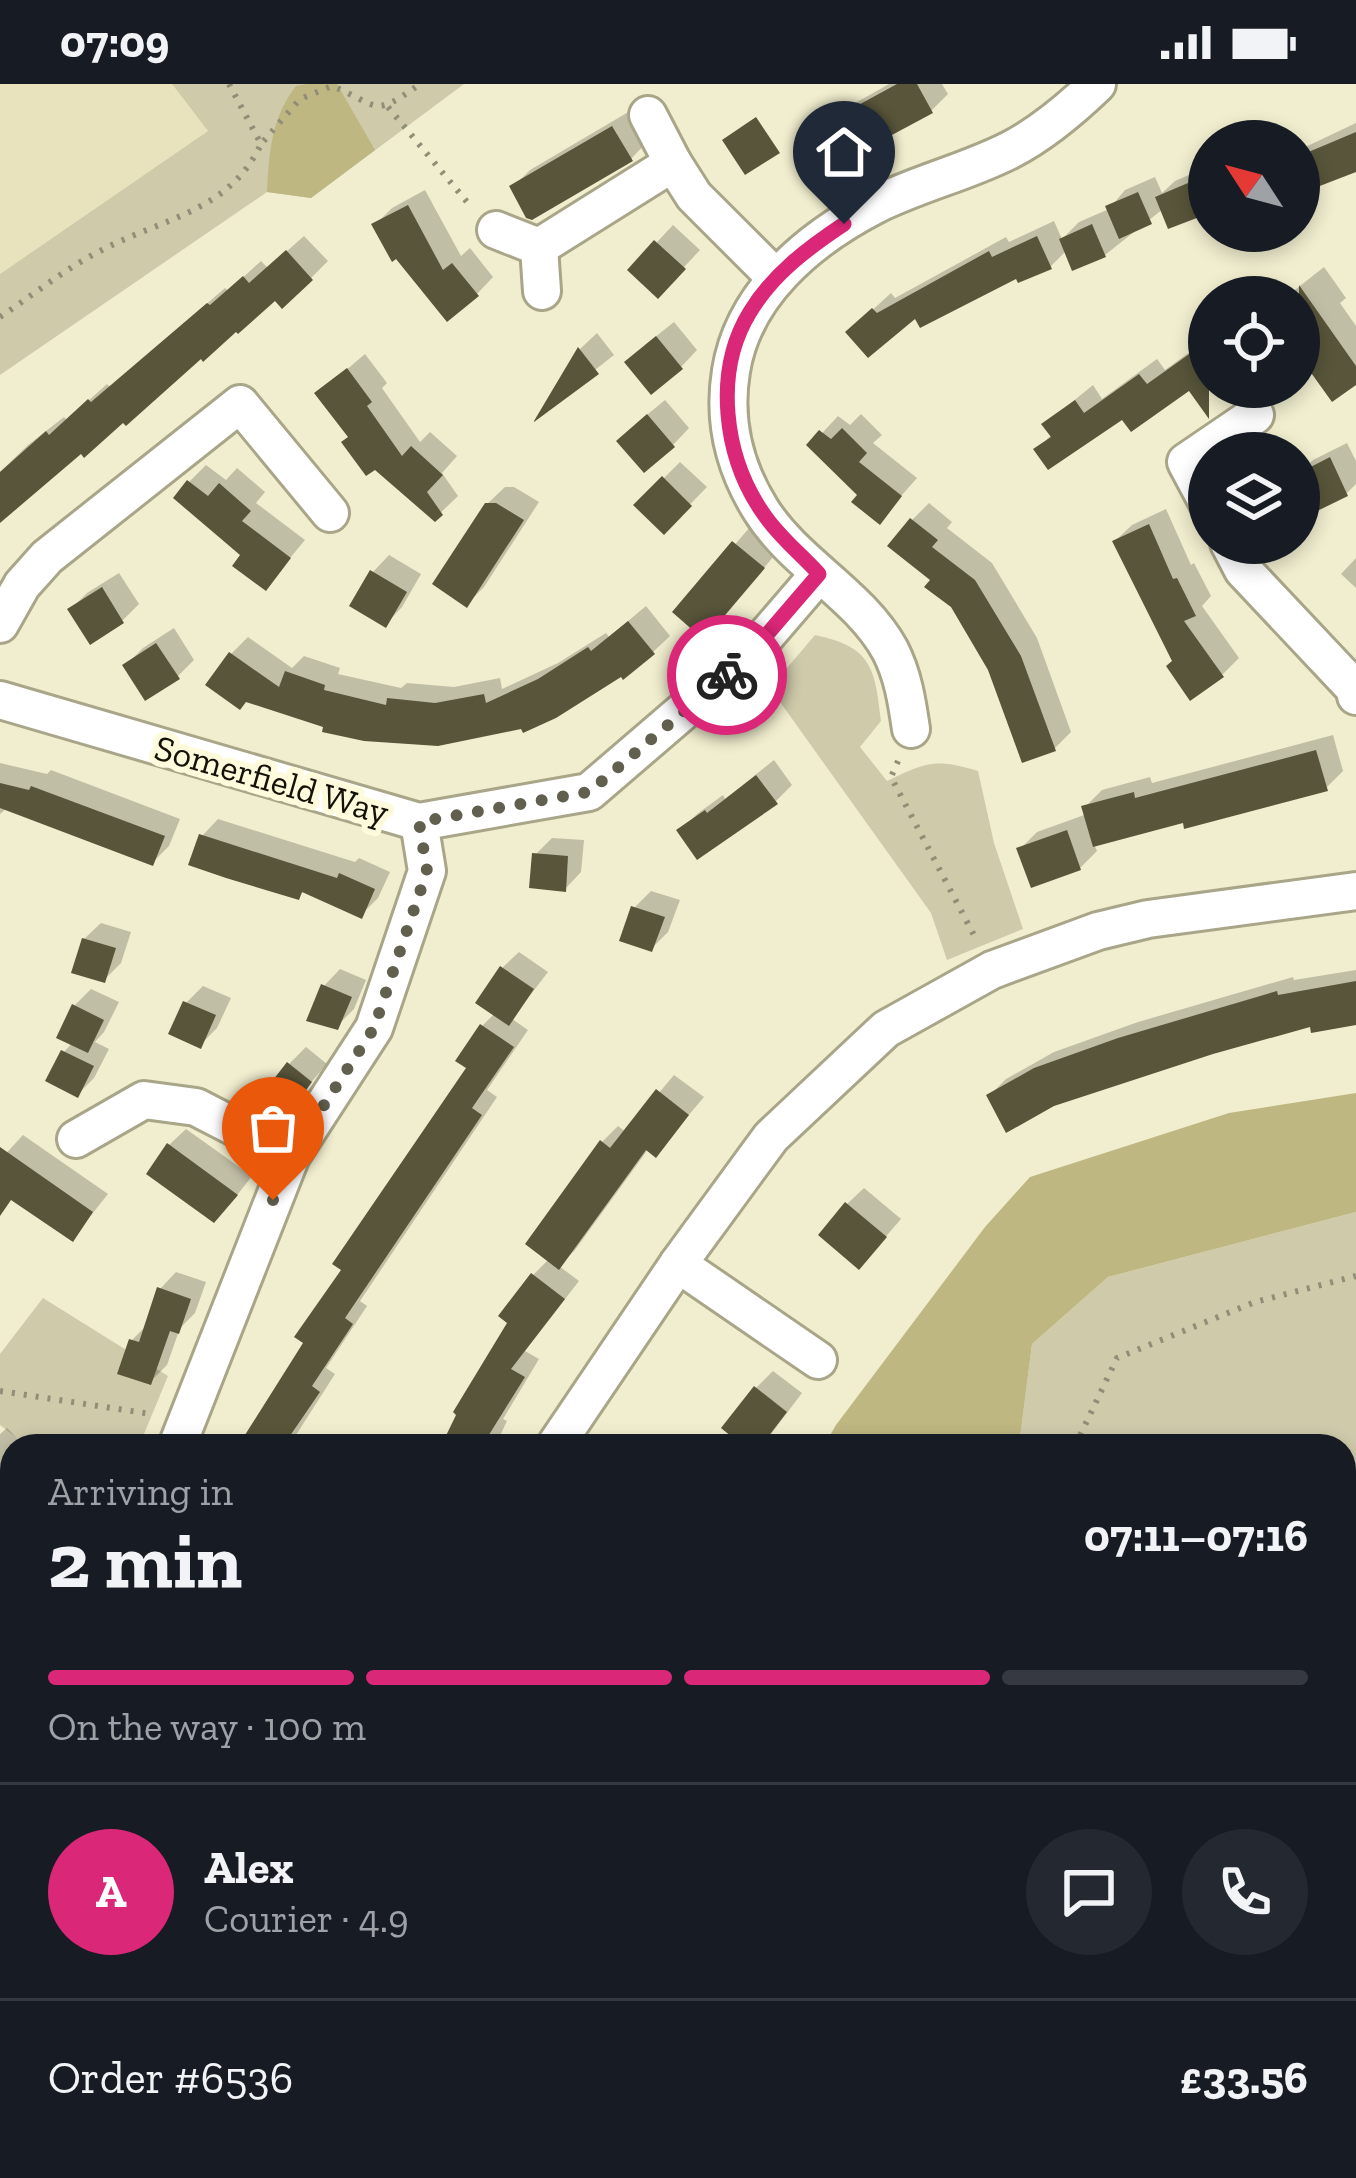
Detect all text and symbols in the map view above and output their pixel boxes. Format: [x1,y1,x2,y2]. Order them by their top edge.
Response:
text: 07:09 [60,15,169,69]
pin [793,101,895,224]
icon: home [811,119,877,185]
north arrow [1188,120,1320,252]
map controls [1188,120,1320,564]
button: locate [1188,276,1320,408]
button: layers [1188,432,1320,564]
courier [667,615,787,735]
icon: bike [694,642,760,708]
street label: Somerfield Way [150,726,394,834]
pin [222,1077,324,1200]
icon: bag [240,1095,306,1161]
text: Arriving in [48,1468,233,1515]
text: 07:11–07:16 [1084,1509,1308,1563]
text: 2 min [48,1513,242,1607]
text: On the way · 100 m [48,1703,366,1750]
button: chat [1026,1829,1152,1955]
button: phone [1182,1829,1308,1955]
text: Alex [204,1841,294,1895]
text: A [96,1865,126,1919]
text: Courier · 4.9 [204,1895,409,1942]
text: Order #6536 [48,2051,293,2105]
text: £33.56 [1180,2051,1308,2105]

